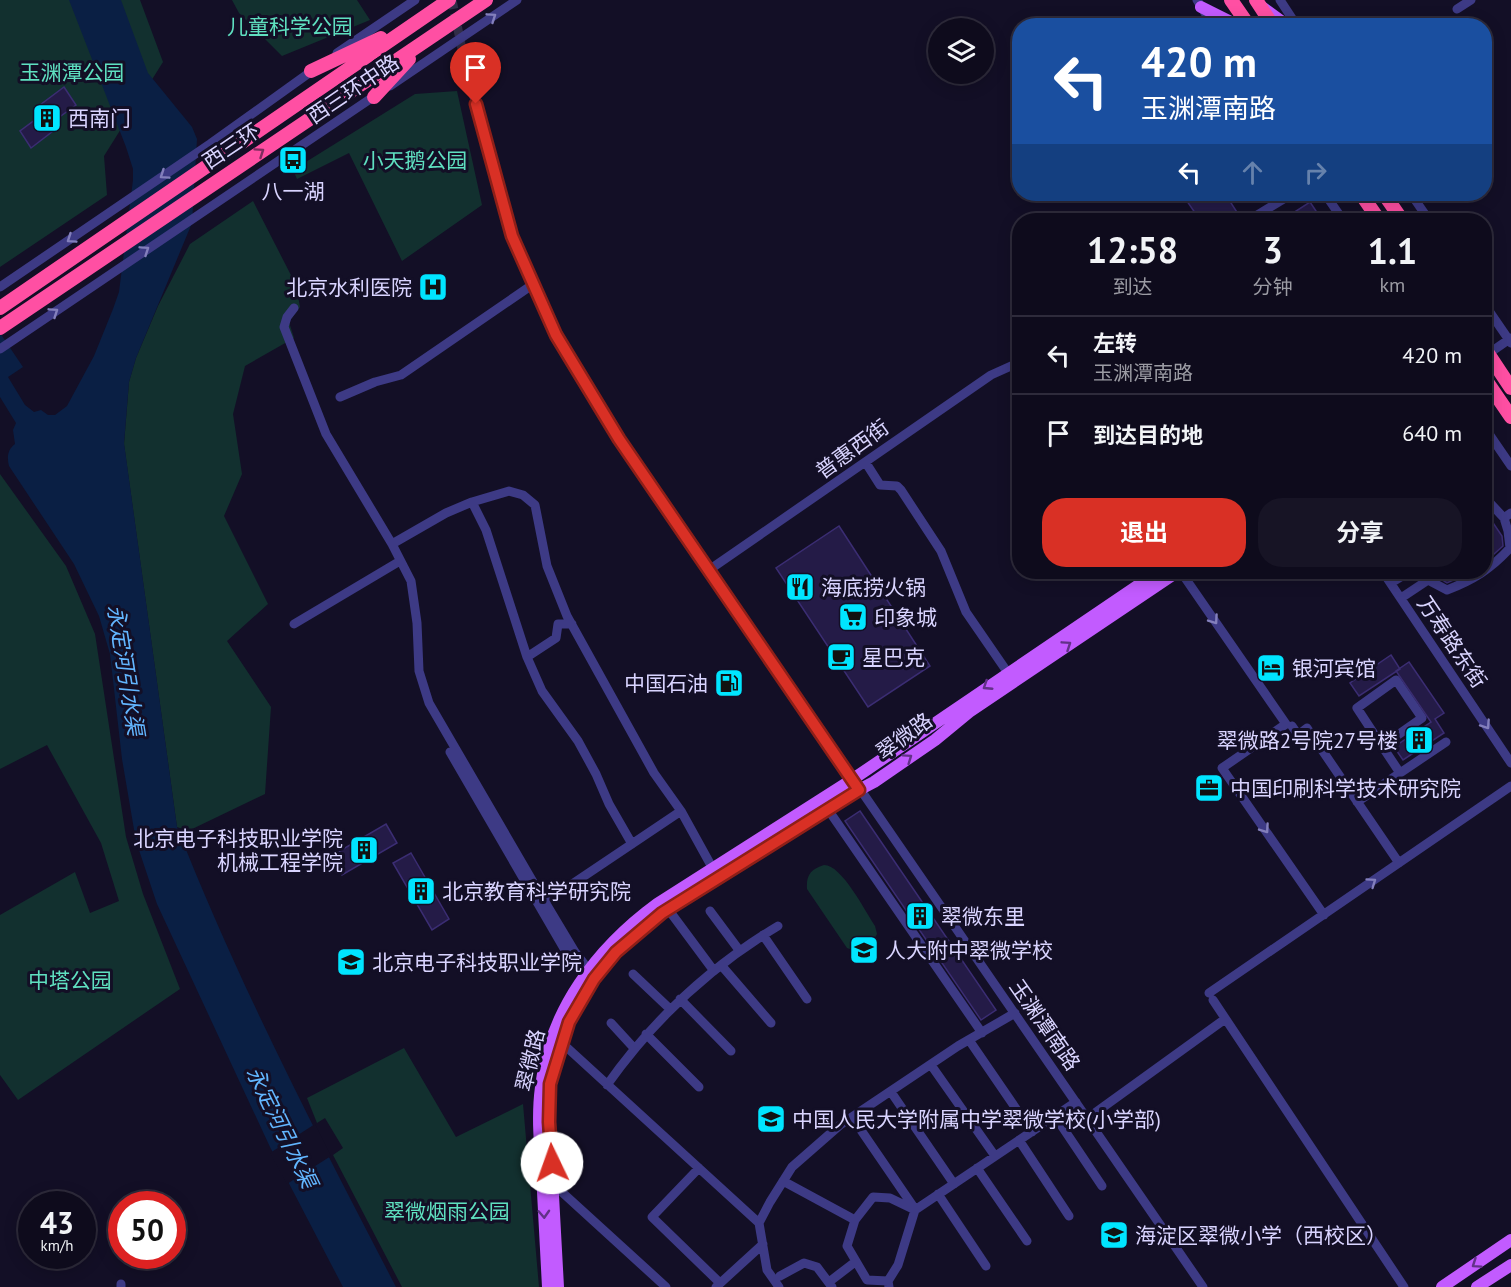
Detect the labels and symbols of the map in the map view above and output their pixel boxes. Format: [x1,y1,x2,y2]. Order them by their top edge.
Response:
park label: 儿童科学公园 [227,13,353,40]
one-way arrow [485,13,496,24]
pin [450,42,501,104]
street label: 西三环中路 [302,48,404,130]
park label: 玉渊潭公园 [20,59,125,86]
building icon: 西南门 [31,102,63,134]
place label: 西南门 [68,105,131,132]
street label: 西三环 [197,117,265,175]
bus stop icon: 八一湖 [277,144,309,176]
park label: 小天鹅公园 [363,147,468,174]
one-way arrow [253,148,264,159]
one-way arrow [160,168,171,179]
place label: 八一湖 [262,178,325,205]
one-way arrow [66,232,77,243]
one-way arrow [138,246,149,257]
hospital icon: 北京水利医院 [417,271,449,303]
place label: 北京水利医院 [286,274,412,301]
one-way arrow [47,308,58,319]
street label: 普惠西街 [810,413,894,485]
restaurant icon: 海底捞火锅 [784,571,816,603]
place label: 海底捞火锅 [821,574,926,601]
street label: 万寿路东街 [1411,591,1493,693]
supermarket icon: 印象城 [837,601,869,633]
water label: 永定河引水渠 [102,603,151,740]
place label: 印象城 [874,604,937,631]
one-way arrow [1207,613,1218,624]
cafe icon: 星巴克 [825,641,857,673]
one-way arrow [1061,641,1072,652]
place label: 星巴克 [862,644,925,671]
hotel icon: 银河宾馆 [1255,652,1287,684]
place label: 银河宾馆 [1292,655,1376,682]
fuel station icon: 中国石油 [713,667,745,699]
place label: 中国石油 [624,670,708,697]
one-way arrow [983,679,993,691]
street label: 翠微路 [871,707,937,765]
one-way arrow [1478,719,1490,729]
building icon: 翠微路2号院27号楼 [1403,724,1435,756]
place label: 翠微路2号院27号楼 [1217,727,1398,754]
one-way arrow [902,754,913,765]
office icon: 中国印刷科学技术研究院 [1193,772,1225,804]
place label: 中国印刷科学技术研究院 [1230,775,1461,802]
one-way arrow [1258,822,1269,833]
place label: 北京电子科技职业学院 机械工程学院 [133,825,343,876]
building icon: 北京电子科技职业学院 机械工程学院 [348,834,380,866]
building icon: 北京教育科学研究院 [405,875,437,907]
place label: 北京教育科学研究院 [442,878,631,905]
one-way arrow [1366,878,1377,889]
building icon: 翠微东里 [904,900,936,932]
place label: 翠微东里 [941,903,1025,930]
school or university icon: 人大附中翠微学校 [848,934,880,966]
place label: 人大附中翠微学校 [885,937,1053,964]
school or university icon: 北京电子科技职业学院 [335,946,367,978]
place label: 北京电子科技职业学院 [372,949,582,976]
park label: 中塔公园 [28,967,112,994]
street label: 玉渊潭南路 [1004,974,1086,1076]
street label: 翠微路 [510,1026,550,1094]
water label: 永定河引水渠 [240,1062,325,1195]
school or university icon: 中国人民大学附属中学翠微学校(小学部) [755,1103,787,1135]
place label: 中国人民大学附属中学翠微学校(小学部) [792,1106,1161,1133]
position arrow [520,1131,584,1195]
speed limit sign: 50 [108,1191,186,1269]
park label: 翠微烟雨公园 [384,1198,510,1225]
one-way arrow [537,1210,550,1219]
school or university icon: 海淀区翠微小学（西校区） [1098,1219,1130,1251]
place label: 海淀区翠微小学（西校区） [1135,1222,1387,1249]
one-way arrow [1472,1256,1483,1267]

